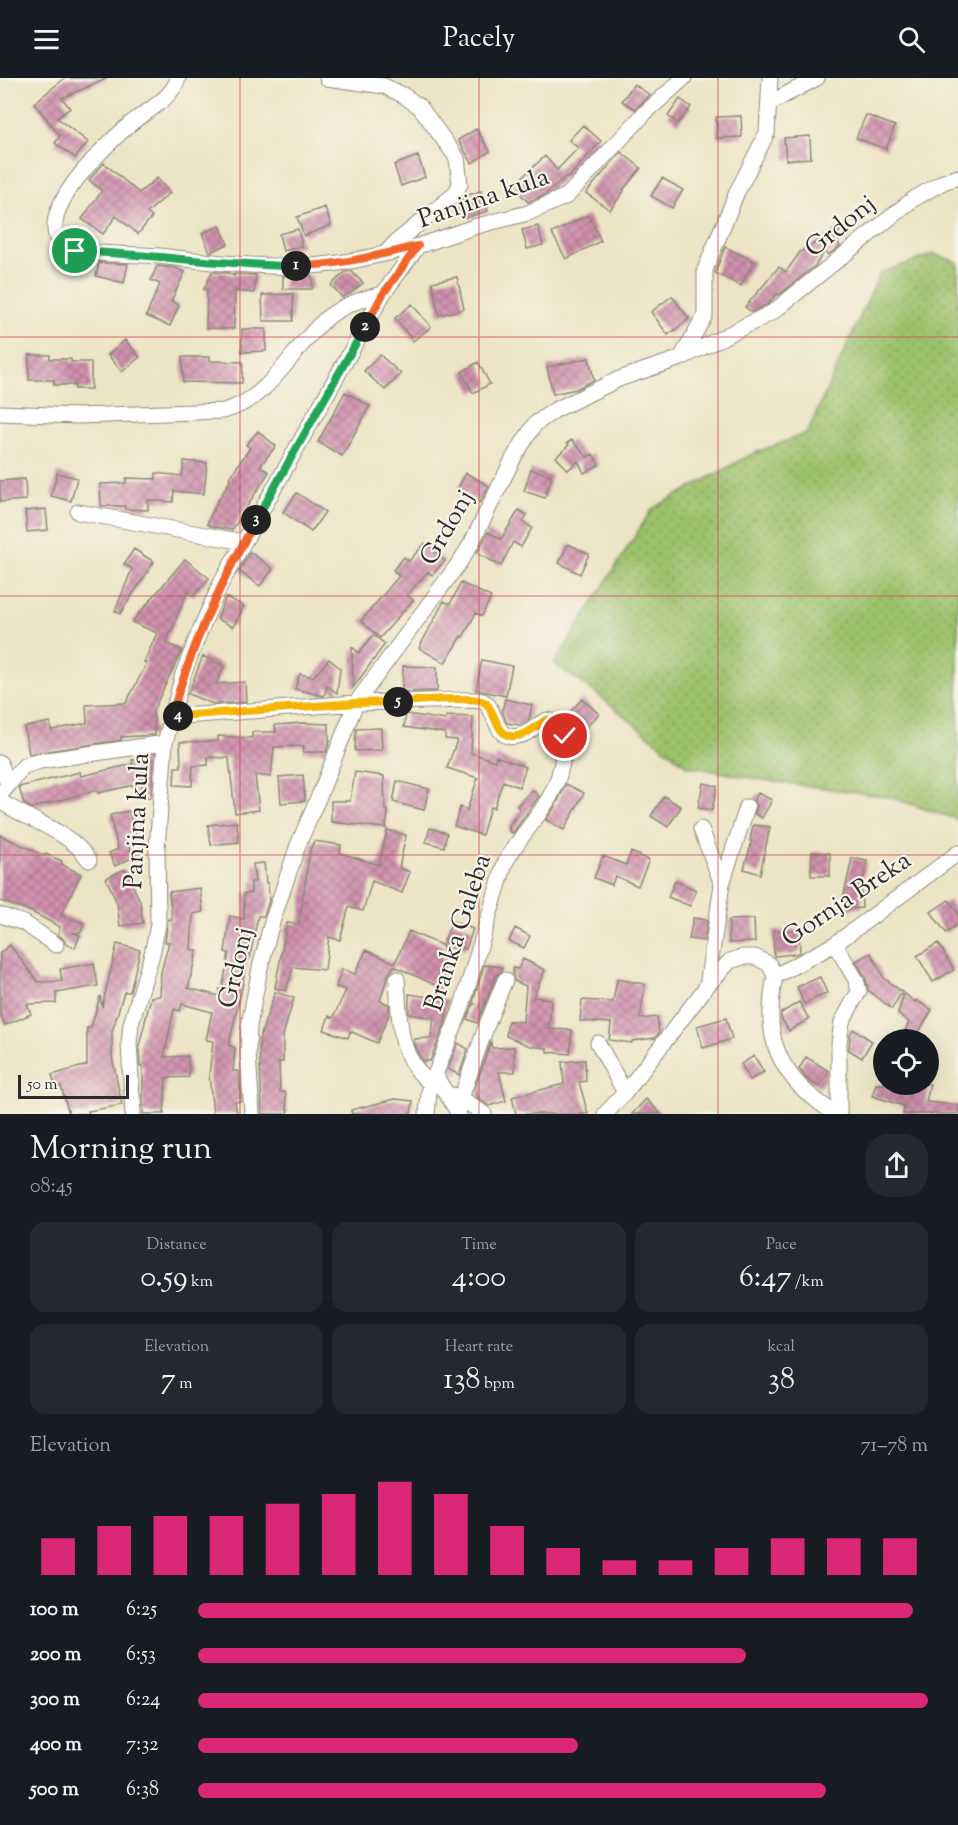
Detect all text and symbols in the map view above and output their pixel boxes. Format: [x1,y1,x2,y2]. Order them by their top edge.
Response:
text: Pacely [443,20,515,59]
icon: menu [30,23,63,56]
icon: search [895,23,928,56]
street label: Panjina kula [413,159,555,239]
street label: Grdonj [798,187,884,267]
pin [49,225,100,276]
icon: arrive [58,234,91,267]
pin: 1 [281,251,311,281]
text: 1 [293,254,299,277]
pin: 2 [350,312,380,342]
text: 2 [361,315,369,338]
street label: Grdonj [412,483,484,573]
pin: 3 [241,505,271,535]
text: 3 [253,508,259,531]
pin: 5 [383,687,413,717]
text: 5 [395,690,401,713]
pin: 4 [163,701,193,731]
text: 4 [174,704,182,727]
pin [539,710,590,761]
icon: check [548,719,581,752]
street label: Panjina kula [116,752,160,890]
street label: Gornja Breka [775,843,919,957]
street label: Branka Galeba [416,850,502,1016]
street label: Grdonj [210,924,264,1012]
map controls [873,1029,939,1095]
button: locate [873,1029,939,1095]
scale bar [18,1072,129,1100]
text: 50 m [27,1074,58,1097]
text: Morning run [30,1126,212,1174]
button: share [865,1134,928,1197]
text: 08:45 [30,1173,73,1202]
text: Distance [146,1234,207,1257]
text: Time [461,1234,497,1257]
text: Pace [766,1234,797,1257]
text: 0.59 [140,1257,188,1300]
text: 4:00 [452,1257,506,1300]
text: 6:47 [739,1257,791,1300]
text: km [188,1271,213,1294]
text: /km [791,1271,824,1294]
text: Elevation [144,1336,209,1359]
text: Heart rate [445,1336,513,1359]
text: kcal [768,1336,795,1359]
text: 7 [161,1359,176,1402]
text: 138 [443,1359,481,1402]
text: 38 [768,1359,795,1402]
text: m [176,1373,193,1396]
text: bpm [481,1373,515,1396]
text: Elevation [30,1432,111,1461]
text: 71–78 m [861,1432,928,1461]
text: 100 m [30,1596,79,1625]
text: 6:25 [126,1596,157,1625]
text: 200 m [30,1641,81,1670]
text: 6:53 [126,1641,156,1670]
text: 300 m [30,1686,80,1715]
text: 6:24 [126,1686,160,1715]
text: 400 m [30,1731,82,1760]
text: 7:32 [126,1731,159,1760]
text: 500 m [30,1776,79,1805]
text: 6:38 [126,1776,159,1805]

